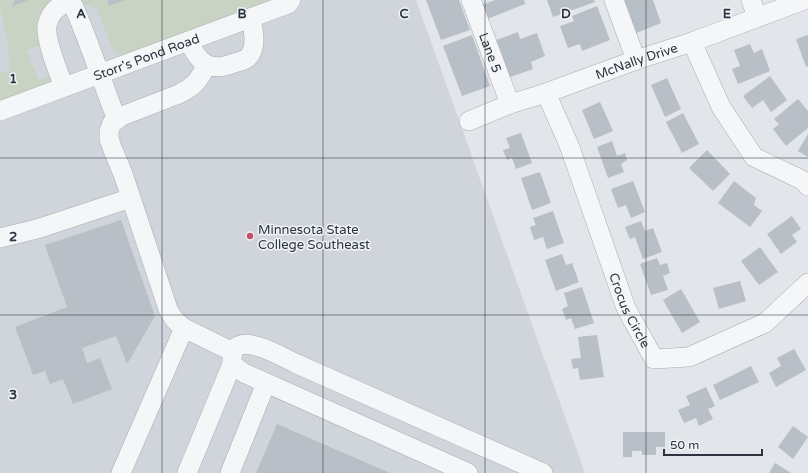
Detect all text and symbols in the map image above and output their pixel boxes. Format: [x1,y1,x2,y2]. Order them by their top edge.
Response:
text: A [76,6,86,22]
text: B [237,6,247,22]
text: C [399,6,409,22]
text: D [561,6,571,22]
text: E [723,6,731,22]
street label: Lane 5 [475,30,505,75]
street label: Storr's Pond Road [91,31,202,85]
street label: McNally Drive [593,40,680,83]
text: 1 [9,71,17,87]
place label: Minnesota State College Southeast [258,222,370,253]
text: 2 [9,229,17,245]
marker: Minnesota State College Southeast [245,231,255,241]
street label: Crocus Circle [605,271,653,351]
text: 3 [9,387,17,403]
scale bar [664,431,762,457]
text: 50 m [670,438,699,452]

